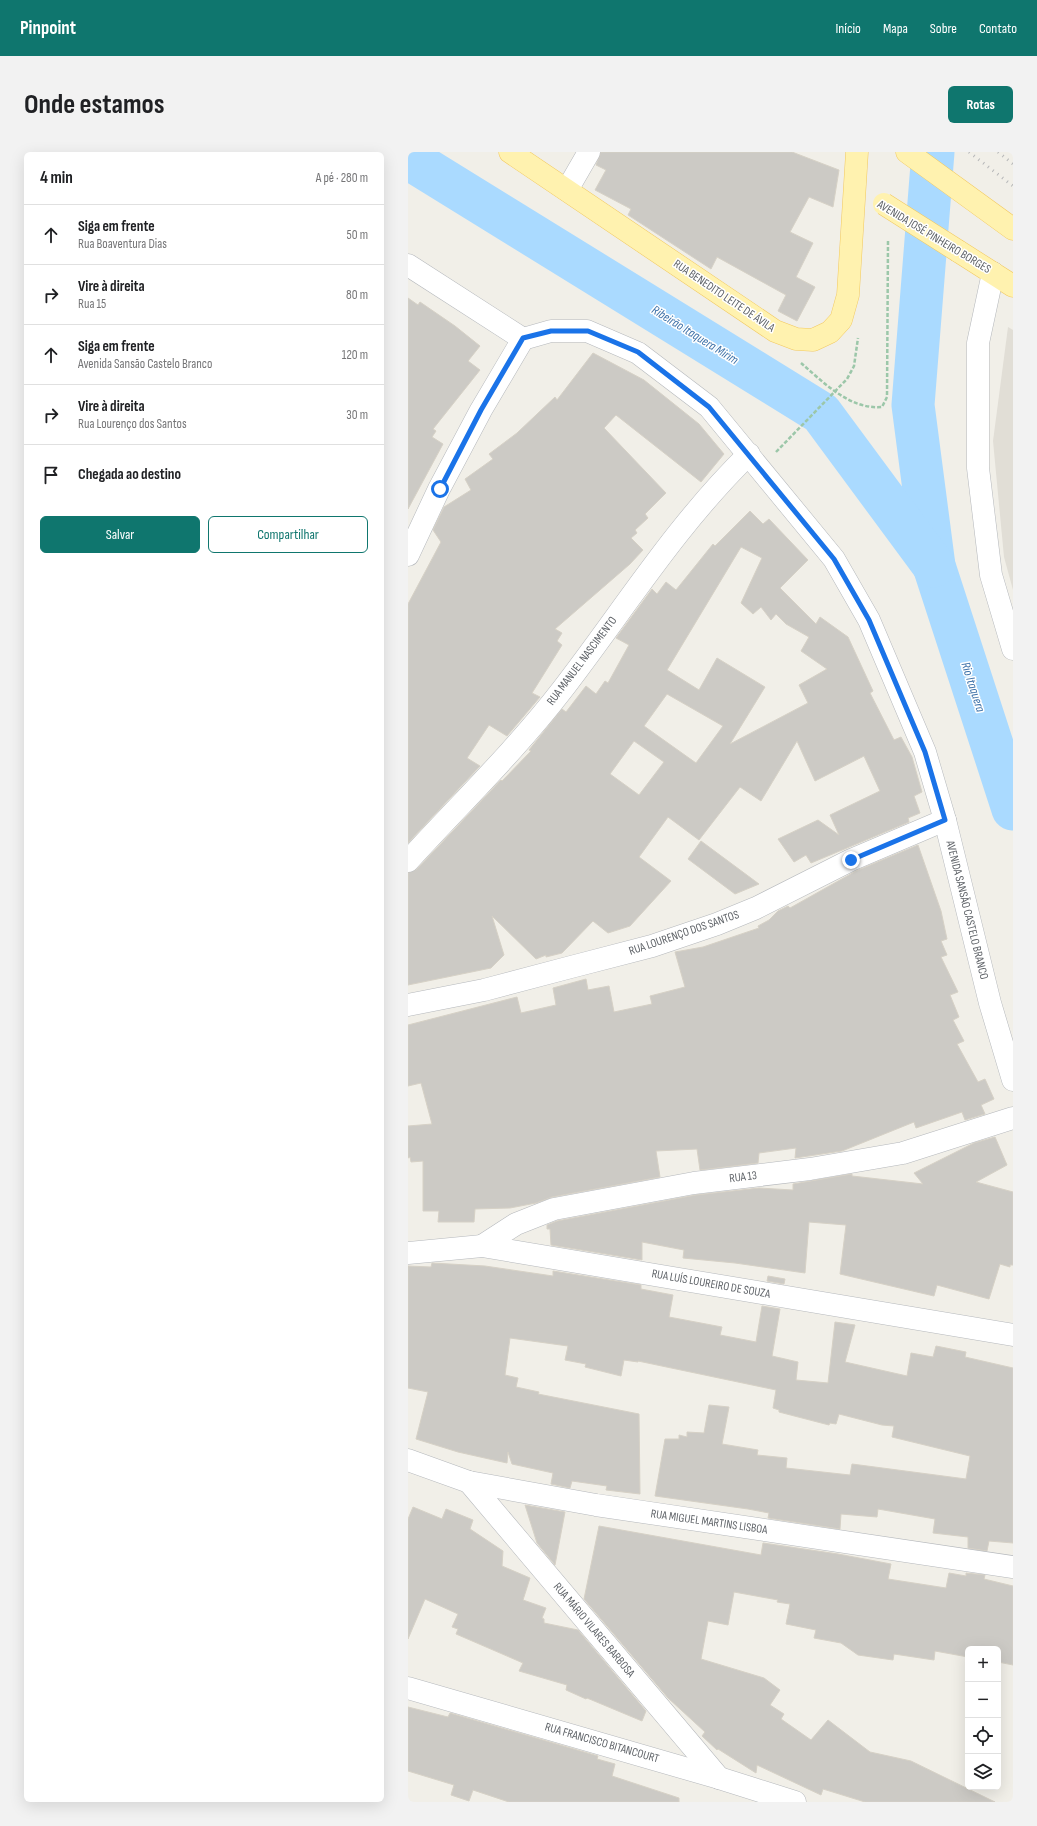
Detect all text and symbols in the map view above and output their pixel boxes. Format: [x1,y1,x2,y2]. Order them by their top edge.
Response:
text: Pinpoint [20,17,76,40]
text: Início [835,20,861,37]
text: Mapa [883,20,908,37]
text: Sobre [930,20,957,37]
text: Contato [979,20,1017,37]
button: Rotas [948,86,1013,123]
text: Onde estamos [24,88,164,121]
text: 4 min [40,168,73,188]
text: A pé · 280 m [316,170,368,186]
street label: AVENIDA JOSÉ PINHEIRO BORGES [874,197,994,277]
text: Siga em frente [78,217,155,236]
icon: ahead [40,224,62,246]
text: 50 m [347,227,368,243]
text: Rua Boaventura Dias [78,236,167,252]
street label: RUA BENEDITO LEITE DE ÁVILA [670,256,778,336]
text: Vire à direita [78,277,145,296]
icon: right [40,284,62,306]
text: 80 m [346,287,368,303]
text: Rua 15 [78,296,106,312]
water label: Ribeirão Itaquera Mirim [649,302,741,368]
text: Siga em frente [78,337,155,356]
icon: ahead [40,344,62,366]
text: 120 m [342,347,368,363]
text: Avenida Sansão Castelo Branco [78,356,212,372]
text: Vire à direita [78,397,145,416]
icon: right [40,404,62,426]
text: 30 m [346,407,368,423]
text: Rua Lourenço dos Santos [78,416,187,432]
icon: arrive [40,464,62,486]
text: Chegada ao destino [78,465,181,484]
route start [431,480,449,498]
button: Salvar [40,516,200,553]
button: Compartilhar [208,516,368,553]
street label: RUA MANUEL NASCIMENTO [544,614,620,708]
water label: Rio Itaquera [957,660,989,715]
street label: AVENIDA SANSÃO CASTELO BRANCO [942,838,992,981]
route end [842,851,860,869]
street label: RUA LOURENÇO DOS SANTOS [627,907,741,959]
street label: RUA 13 [728,1168,758,1186]
street label: RUA LUÍS LOUREIRO DE SOUZA [651,1266,772,1302]
street label: RUA MIGUEL MARTINS LISBOA [650,1506,769,1538]
street label: RUA MÁRIO VILARES BARBOSA [550,1580,639,1681]
map controls [965,1646,1001,1790]
button: + [965,1646,1001,1682]
button: − [965,1682,1001,1718]
button: locate [965,1718,1001,1754]
street label: RUA FRANCISCO BITANCOURT [543,1720,661,1767]
button: layers [965,1754,1001,1790]

